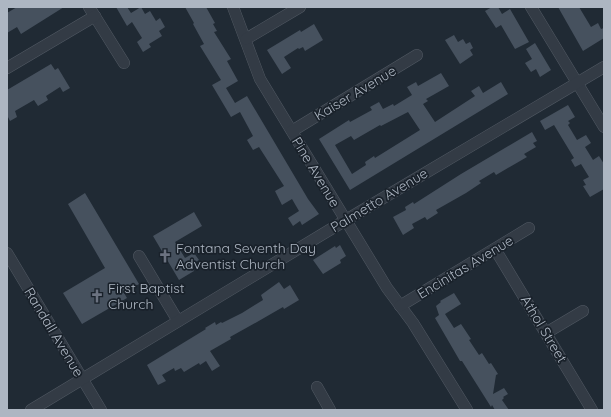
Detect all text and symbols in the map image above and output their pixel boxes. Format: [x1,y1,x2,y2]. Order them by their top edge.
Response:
street label: Kaiser Avenue [311,61,399,125]
street label: Pine Avenue [288,133,344,211]
street label: Palmetto Avenue [327,164,431,236]
street label: Encinitas Avenue [414,231,516,303]
place label: Fontana Seventh Day Adventist Church [176,239,316,273]
church icon: Fontana Seventh Day Adventist Church [157,248,173,264]
place label: First Baptist Church [108,279,185,313]
street label: Randall Avenue [20,284,88,380]
church icon: First Baptist Church [89,288,105,304]
street label: Athol Street [517,292,571,366]

